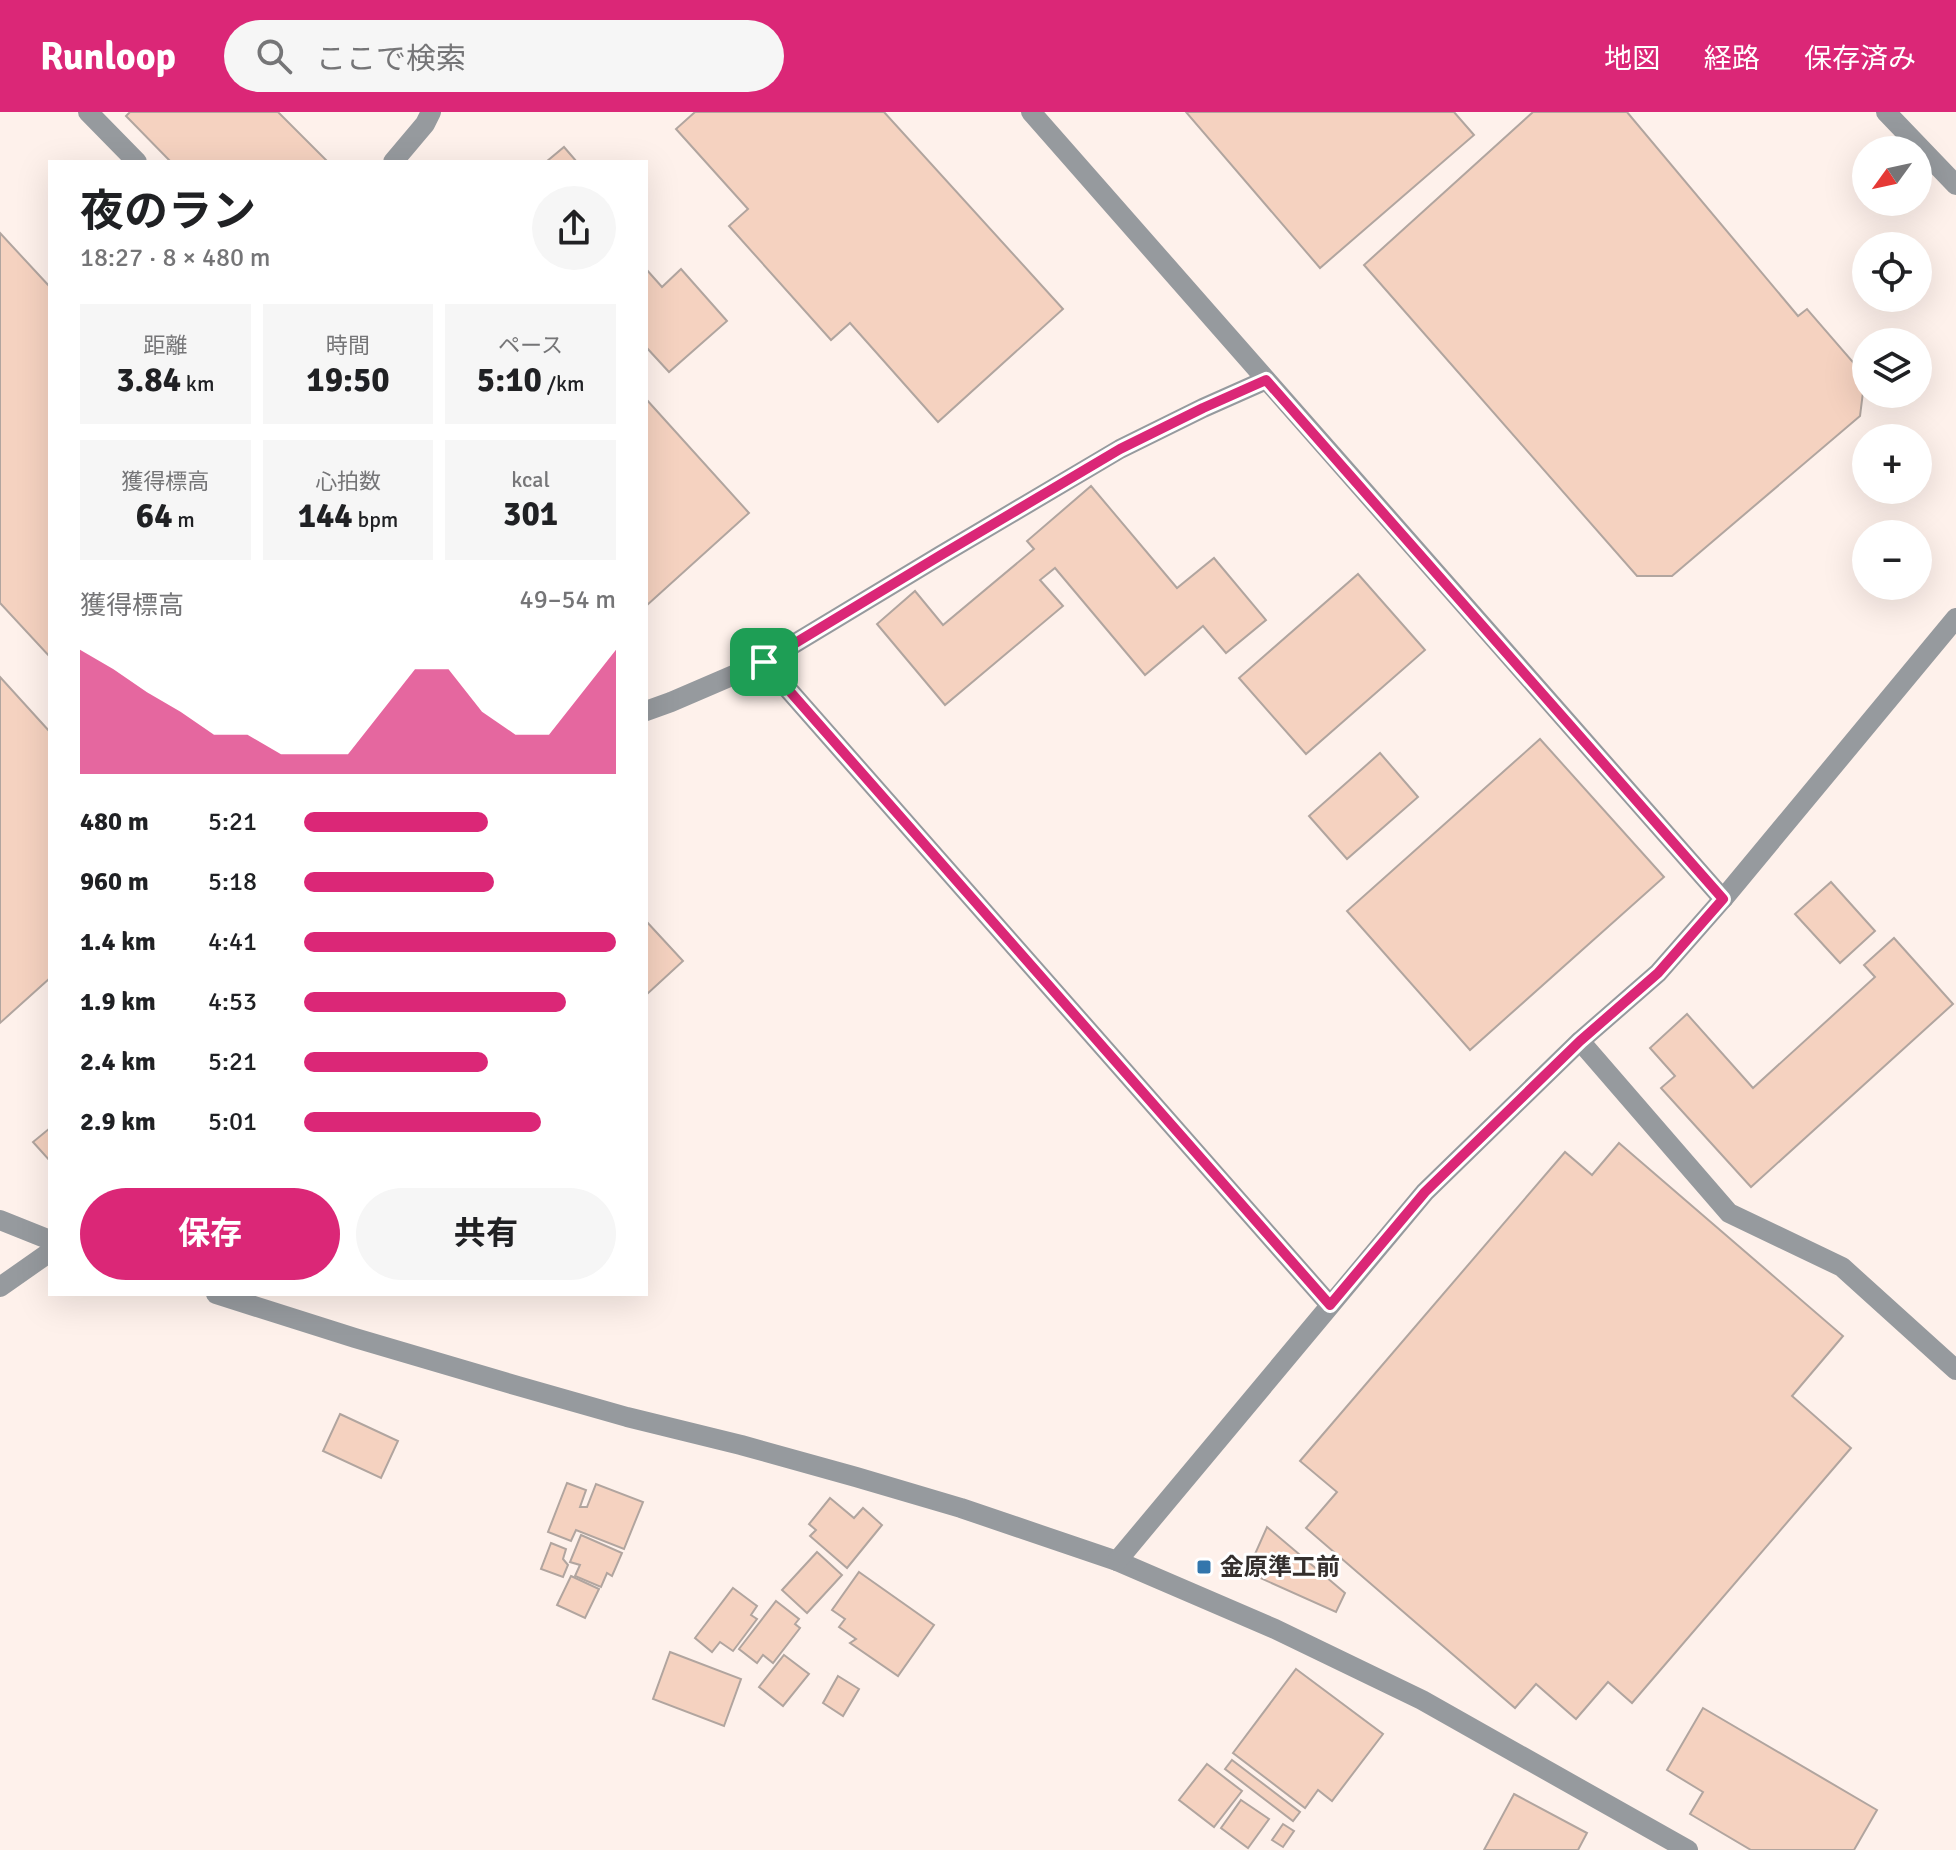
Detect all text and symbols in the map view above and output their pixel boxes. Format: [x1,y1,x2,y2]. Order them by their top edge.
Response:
search box [224,20,784,92]
text: Runloop [40,33,176,80]
icon: search [252,34,296,78]
text: ここで検索 [316,41,466,78]
text: 地図 [1604,42,1660,76]
text: 経路 [1704,42,1760,76]
text: 保存済み [1804,42,1916,76]
north arrow [1852,136,1932,216]
map controls [1852,136,1932,600]
text: 夜のラン [80,185,256,239]
button: share [532,186,616,270]
button: locate [1852,232,1932,312]
text: 18:27 · 8 × 480 m [80,242,271,274]
button: layers [1852,328,1932,408]
text: 距離 [143,332,187,359]
text: 時間 [326,332,370,359]
text: ペース [498,332,563,359]
text: 3.84 [116,359,181,401]
text: 19:50 [306,359,390,401]
text: 5:10 [477,359,542,401]
text: km [181,370,214,397]
text: /km [542,370,585,397]
button: + [1852,424,1932,504]
text: kcal [511,466,550,493]
text: 獲得標高 [121,468,209,495]
text: 心拍数 [315,468,381,495]
text: 301 [503,493,558,535]
text: 64 [136,495,173,537]
text: 144 [298,495,353,537]
text: m [173,506,195,533]
text: bpm [353,506,398,533]
button: − [1852,520,1932,600]
text: 49–54 m [520,584,616,616]
text: 獲得標高 [80,590,184,622]
pin [730,628,798,696]
icon: arrive [742,640,786,684]
text: 480 m [80,806,149,838]
text: 5:21 [208,806,257,838]
text: 960 m [80,866,149,898]
text: 5:18 [208,866,257,898]
text: 1.4 km [80,926,156,958]
text: 4:41 [208,926,257,958]
text: 1.9 km [80,986,156,1018]
text: 4:53 [208,986,257,1018]
text: 2.4 km [80,1046,156,1078]
text: 5:21 [208,1046,257,1078]
text: 2.9 km [80,1106,156,1138]
text: 5:01 [208,1106,257,1138]
button: 保存 [80,1188,340,1280]
button: 共有 [356,1188,616,1280]
place label: 金原準工前 [1220,1552,1340,1582]
marker: 金原準工前 [1195,1558,1213,1576]

